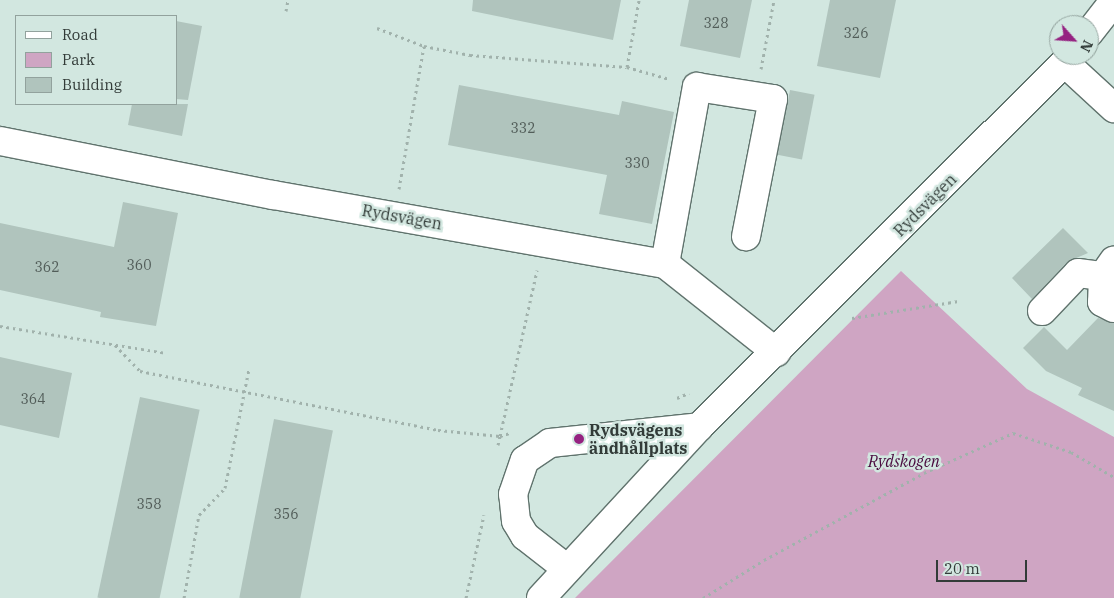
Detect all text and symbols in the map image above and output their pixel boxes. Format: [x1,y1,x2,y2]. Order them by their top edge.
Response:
legend [15,15,178,105]
house number: 328 [703,15,729,31]
north arrow [1049,15,1099,65]
text: Road [62,25,98,44]
house number: 326 [843,25,869,41]
text: N [1076,37,1097,55]
text: Park [62,50,95,69]
text: Building [62,75,122,94]
house number: 332 [510,120,536,136]
house number: 330 [624,155,650,171]
street label: Rydsvägen [890,170,960,240]
street label: Rydsvägen [360,201,444,233]
house number: 360 [126,257,152,273]
house number: 362 [34,259,60,275]
house number: 364 [20,391,46,407]
place label: Rydsvägens ändhållplats [589,420,687,458]
marker: Rydsvägens ändhållplats [573,433,585,445]
park label: Rydskogen [868,451,940,471]
house number: 358 [136,496,162,512]
house number: 356 [273,506,299,522]
scale bar [939,550,1030,582]
text: 20 m [944,559,980,578]

